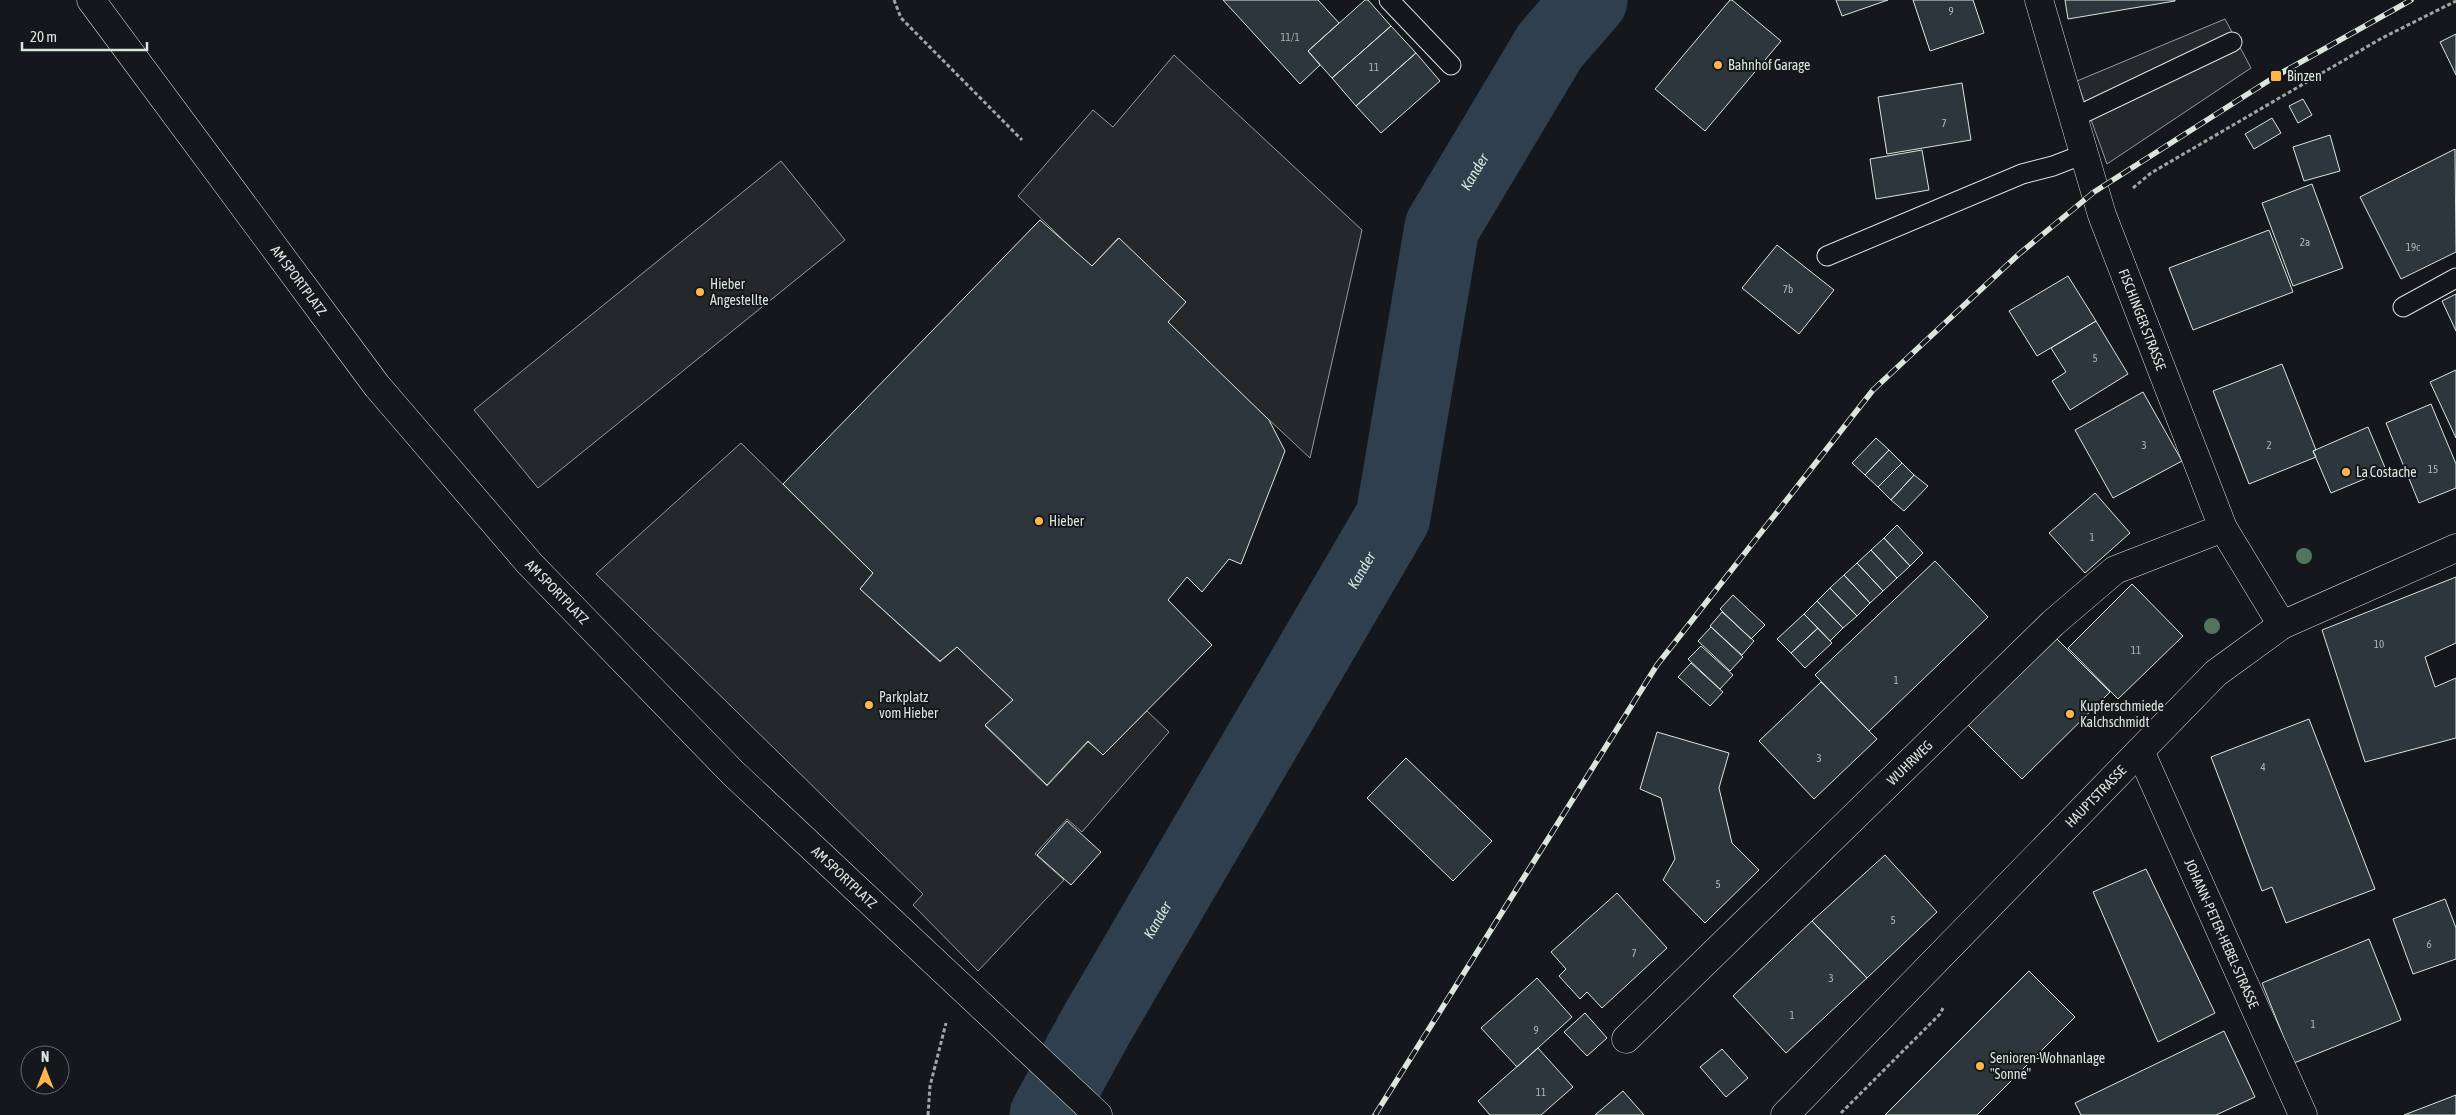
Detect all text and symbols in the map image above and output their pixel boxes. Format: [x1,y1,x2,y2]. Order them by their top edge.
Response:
house number: 9 [1948,5,1954,17]
scale bar [22,20,148,52]
text: 20 m [30,28,57,45]
house number: 11/1 [1280,31,1300,43]
place label: Bahnhof Garage [1728,57,1810,73]
marker: Bahnhof Garage [1712,59,1724,71]
house number: 11 [1369,61,1379,73]
place label: Binzen [2287,68,2322,84]
marker: Binzen [2269,69,2283,83]
house number: 7 [1941,117,1947,129]
water label: Kander [1457,150,1492,193]
house number: 2a [2300,236,2310,248]
house number: 19c [2406,241,2421,253]
street label: AM SPORTPLATZ [268,242,330,319]
street label: FISCHINGER STRASSE [2116,266,2169,372]
place label: Hieber Angestellte [710,276,769,308]
house number: 7b [1783,283,1793,295]
marker: Hieber Angestellte [694,286,706,298]
house number: 5 [2092,352,2098,364]
house number: 3 [2141,439,2147,451]
house number: 2 [2266,439,2272,451]
house number: 15 [2428,463,2438,475]
place label: La Costache [2356,464,2417,480]
marker: La Costache [2340,466,2352,478]
place label: Hieber [1049,513,1085,529]
marker: Hieber [1033,515,1045,527]
house number: 1 [2089,531,2095,543]
water label: Kander [1344,548,1379,592]
street label: AM SPORTPLATZ [522,556,592,627]
house number: 10 [2374,638,2384,650]
house number: 11 [2131,644,2141,656]
house number: 1 [1893,674,1899,686]
place label: Parkplatz vom Hieber [879,689,939,721]
place label: Kupferschmiede Kalchschmidt [2080,698,2164,730]
marker: Parkplatz vom Hieber [863,699,875,711]
marker: Kupferschmiede Kalchschmidt [2064,708,2076,720]
street label: WUHRWEG [1884,737,1936,788]
house number: 3 [1816,752,1822,764]
house number: 4 [2260,761,2266,773]
street label: HAUPTSTRASSE [2062,762,2129,831]
street label: AM SPORTPLATZ [808,843,880,912]
street label: JOHANN-PETER-HEBEL-STRASSE [2181,856,2262,1011]
house number: 5 [1715,878,1721,890]
water label: Kander [1140,898,1175,941]
house number: 5 [1890,914,1896,926]
house number: 6 [2426,938,2432,950]
house number: 7 [1631,947,1637,959]
house number: 3 [1828,972,1834,984]
house number: 1 [1789,1009,1795,1021]
house number: 1 [2310,1018,2316,1030]
house number: 9 [1533,1024,1539,1036]
north arrow [20,1045,70,1095]
text: N [41,1049,49,1065]
place label: Senioren-Wohnanlage "Sonne" [1990,1050,2105,1082]
marker: Senioren-Wohnanlage "Sonne" [1974,1060,1986,1072]
house number: 11 [1536,1086,1546,1098]

